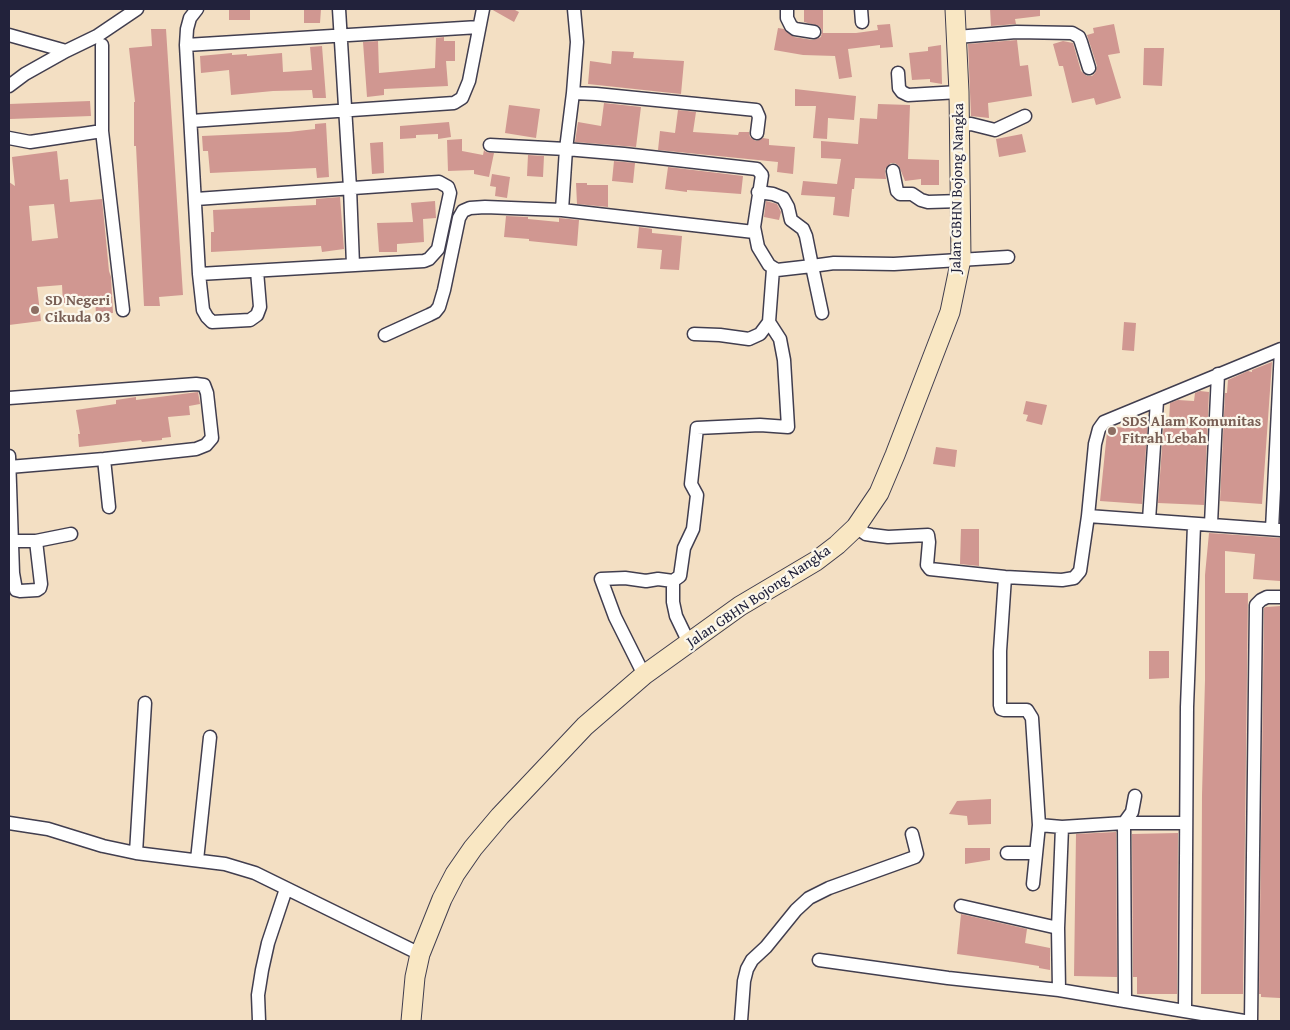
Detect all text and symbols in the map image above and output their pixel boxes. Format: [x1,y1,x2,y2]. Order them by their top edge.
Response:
street label: Jalan GBHN Bojong Nangka [948,103,968,273]
place label: SD Negeri Cikuda 03 [45,292,110,327]
marker: SD Negeri Cikuda 03 [29,304,41,316]
place label: SDS Alam Komunitas Fitrah Lebah [1122,413,1261,448]
marker: SDS Alam Komunitas Fitrah Lebah [1106,425,1118,437]
street label: Jalan GBHN Bojong Nangka [684,542,834,652]

